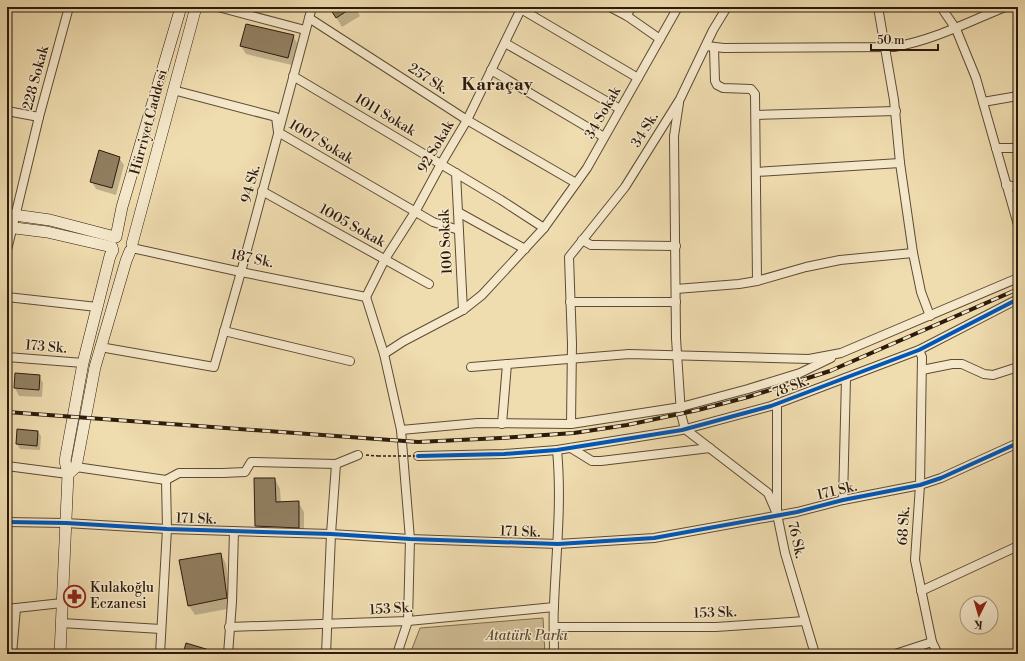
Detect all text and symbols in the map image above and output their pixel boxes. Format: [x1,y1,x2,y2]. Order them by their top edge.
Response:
scale bar [871,26,938,52]
text: 50 m [877,33,905,48]
street label: 228 Sokak [19,43,53,112]
street label: 257 Sk. [405,59,451,99]
street label: Hürriyet Caddesi [126,67,172,177]
district label: Karaçay [461,73,534,96]
street label: 34 Sokak [581,83,625,142]
street label: 1011 Sokak [351,90,419,141]
street label: 34 Sk. [627,109,663,151]
street label: 1007 Sokak [286,116,357,169]
street label: 92 Sokak [414,117,458,176]
street label: 94 Sk. [237,163,265,205]
street label: 1005 Sokak [316,200,389,252]
street label: 100 Sokak [435,208,457,275]
street label: 187 Sk. [229,246,275,272]
street label: 173 Sk. [24,336,68,358]
street label: 78 Sk. [770,372,812,402]
street label: 171 Sk. [815,478,859,504]
street label: 68 Sk. [894,506,914,546]
street label: 171 Sk. [175,509,217,529]
street label: 76 Sk. [783,520,809,560]
street label: 171 Sk. [499,522,541,542]
place label: Kulakoğlu Eczanesi [90,579,154,613]
pharmacy icon: Kulakoğlu Eczanesi [61,583,87,609]
north arrow [959,595,999,635]
street label: 153 Sk. [369,599,413,619]
street label: 153 Sk. [693,603,737,623]
text: K [972,617,983,631]
park label: Atatürk Parkı [484,627,569,645]

